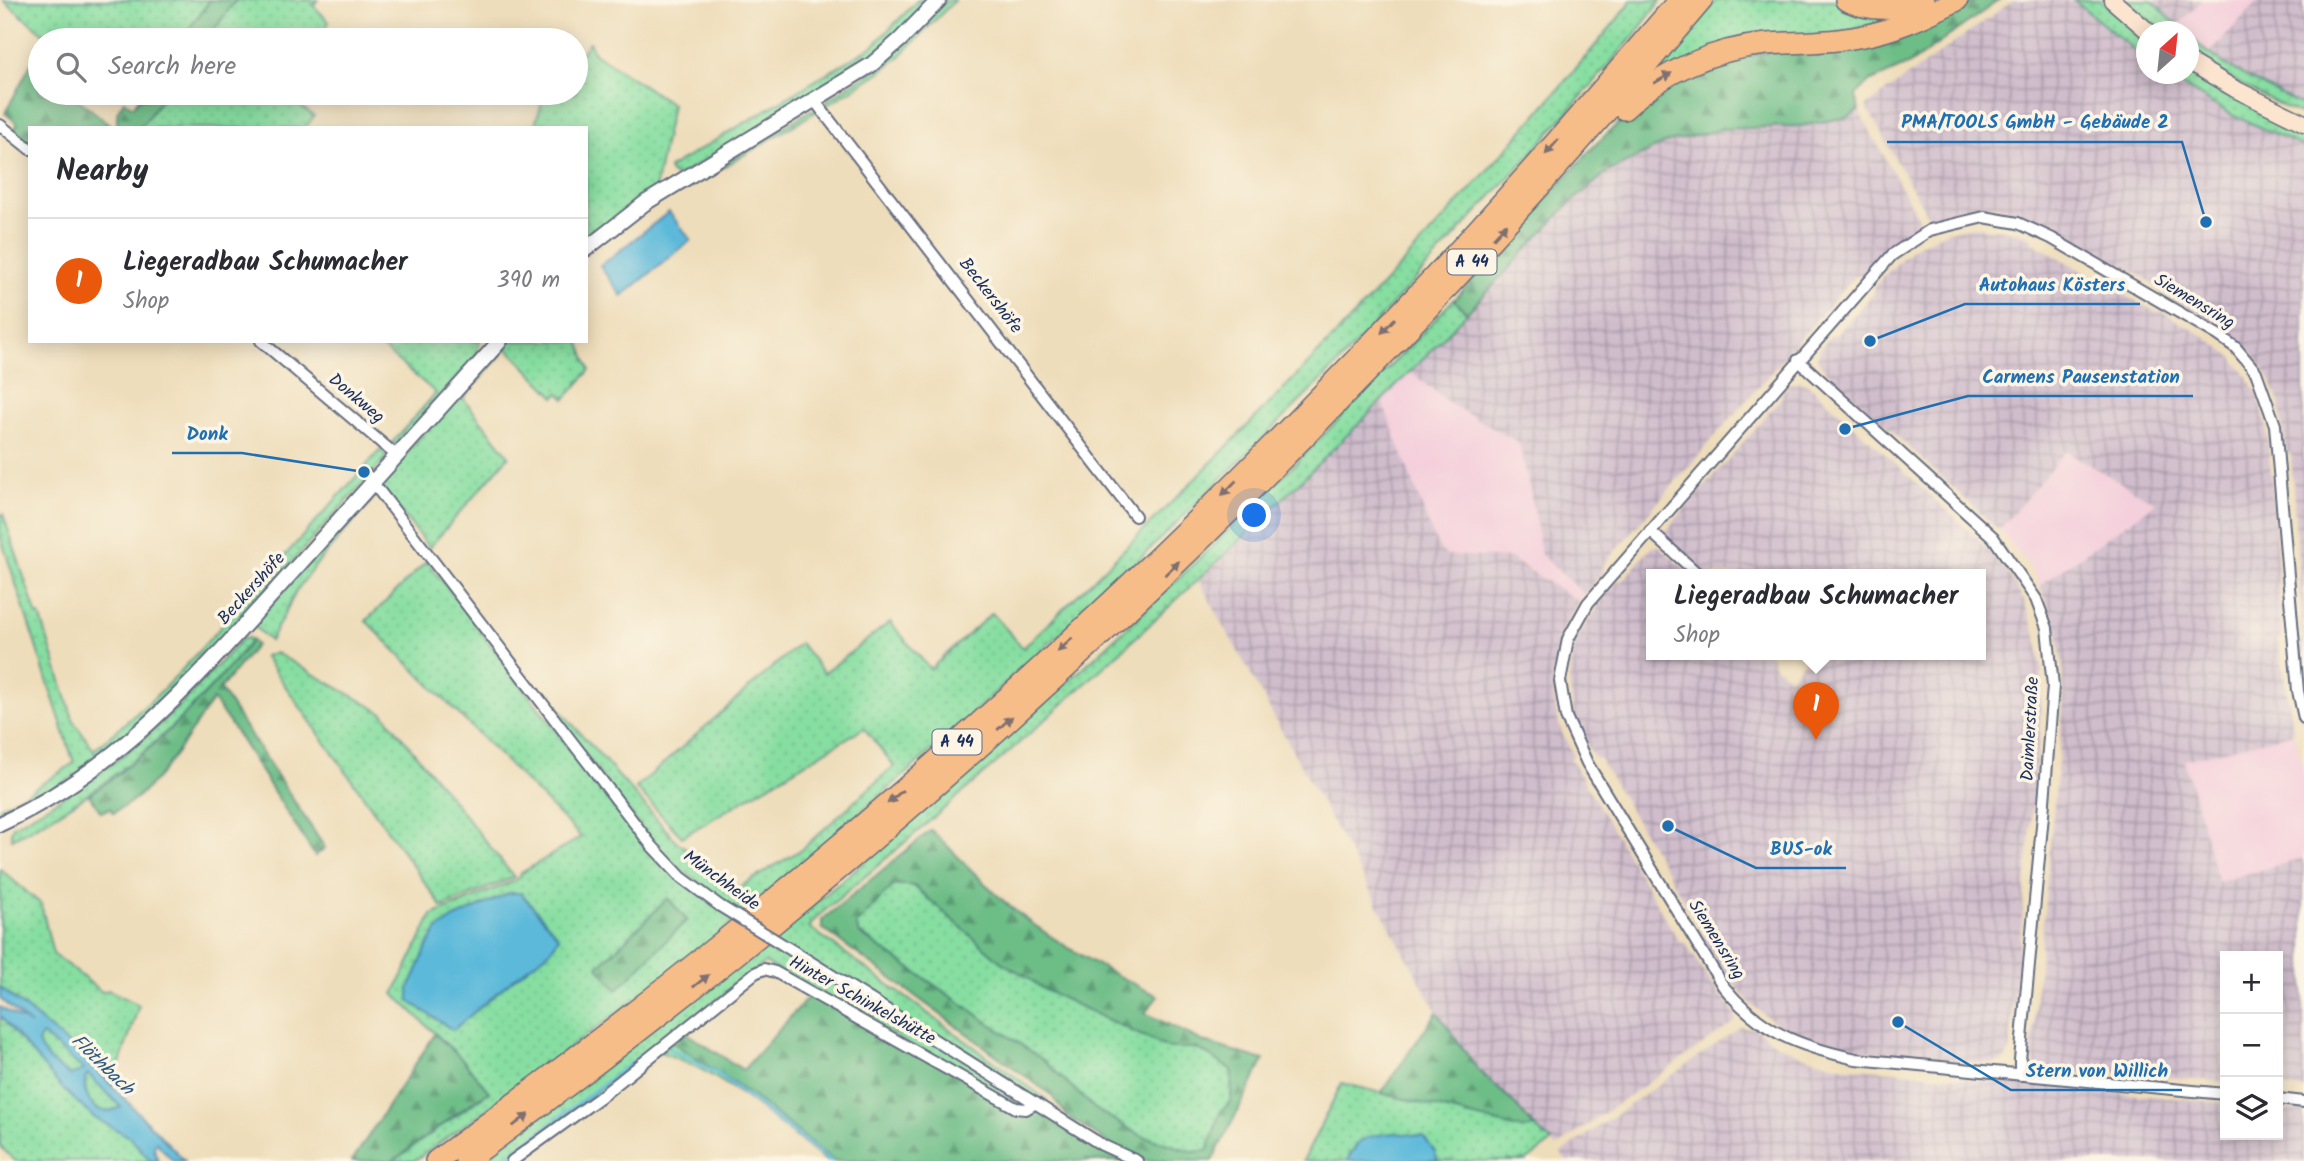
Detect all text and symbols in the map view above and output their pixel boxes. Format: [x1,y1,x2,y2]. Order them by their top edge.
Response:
north arrow [2136,21,2199,84]
search box [28,28,588,105]
text: Search here [108,46,236,88]
icon: search [52,48,90,86]
one-way arrow [1654,72,1673,84]
callout: PMA/TOOLS GmbH - Gebäude 2 [1887,102,2182,142]
text: PMA/TOOLS GmbH - Gebäude 2 [1901,108,2169,138]
one-way arrow [1545,139,1560,156]
text: Nearby [56,148,148,196]
one-way arrow [1492,223,1508,240]
text: Liegeradbau Schumacher [123,242,408,284]
road number: A 44 [1448,250,1496,274]
street label: Beckershöfe [951,251,1029,341]
text: 1 [76,263,82,299]
text: 390 m [497,263,560,299]
callout: Autohaus Kösters [1965,264,2140,304]
street label: Siemensring [2148,266,2240,338]
text: Autohaus Kösters [1979,271,2125,301]
text: Shop [123,284,169,320]
one-way arrow [1381,317,1397,334]
callout: Carmens Pausenstation [1968,356,2193,396]
text: Carmens Pausenstation [1982,363,2180,393]
street label: Donkweg [321,366,391,432]
callout: Donk [172,413,242,453]
text: Donk [186,420,228,450]
one-way arrow [1221,480,1238,496]
your location [1237,498,1271,532]
street label: Beckershöfe [211,546,293,632]
one-way arrow [1163,561,1180,577]
popup [1646,569,1986,660]
text: Liegeradbau Schumacher [1674,576,1958,618]
text: Shop [1674,618,1720,654]
one-way arrow [1057,637,1074,653]
street label: Daimlerstraße [2014,676,2048,782]
pin: 1 [1793,682,1839,740]
one-way arrow [996,715,1014,731]
road number: A 44 [932,730,982,754]
one-way arrow [886,789,904,805]
callout: BUS-ok [1756,828,1846,868]
text: BUS-ok [1770,835,1833,865]
street label: Münchheide [676,843,766,919]
street label: Siemensring [1680,894,1752,986]
street label: Hinter Schinkelshütte [783,949,941,1053]
map controls [2220,951,2283,1140]
button: + [2220,951,2283,1014]
one-way arrow [692,974,710,989]
button: − [2220,1014,2283,1077]
water label: Flöthbach [63,1027,142,1104]
callout: Stern von Willich [2011,1050,2182,1090]
text: Stern von Willich [2026,1057,2169,1087]
button: layers [2220,1077,2283,1140]
one-way arrow [512,1114,530,1128]

